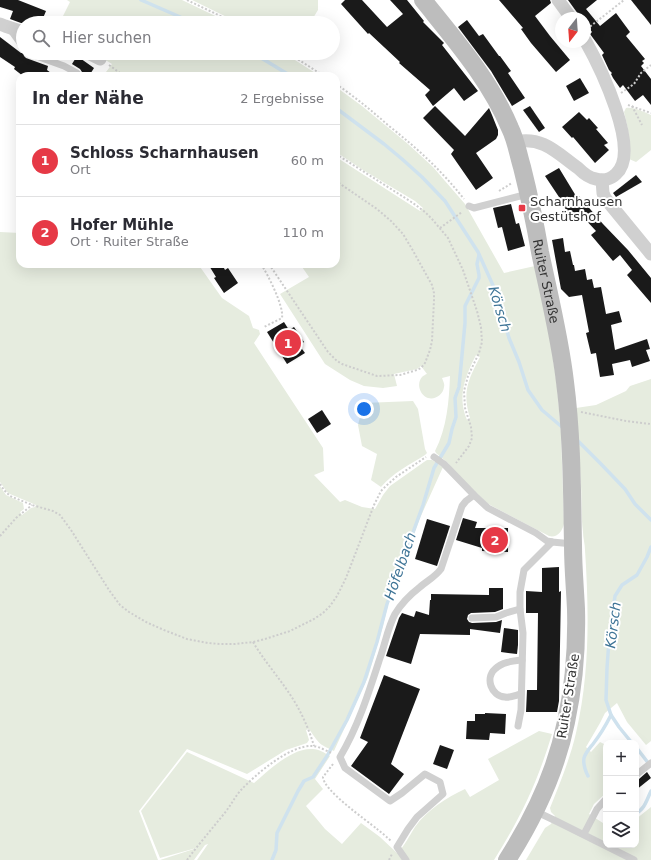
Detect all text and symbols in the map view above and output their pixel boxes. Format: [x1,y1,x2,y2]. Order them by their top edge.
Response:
north arrow [555,12,591,48]
search box [16,16,340,60]
icon: search [30,27,52,49]
text: Hier suchen [62,29,151,47]
text: In der Nähe [32,88,144,108]
text: 2 Ergebnisse [240,91,324,106]
text: Schloss Scharnhausen [70,144,259,162]
text: 1 [40,153,50,168]
text: 60 m [291,153,324,168]
text: Ort [70,162,91,177]
place label: Scharnhausen Gestütshof [530,194,622,224]
marker: Scharnhausen Gestütshof [517,203,527,213]
text: Hofer Mühle [70,216,174,234]
text: 2 [40,225,50,240]
text: 110 m [282,225,324,240]
text: Ort · Ruiter Straße [70,234,189,249]
street label: Ruiter Straße [530,238,563,325]
water label: Körsch [485,284,515,334]
pin: 1 [275,328,301,358]
your location [354,399,374,419]
pin: 2 [482,525,508,555]
water label: Höfelbach [381,530,419,602]
water label: Körsch [602,601,624,649]
street label: Ruiter Straße [554,652,582,740]
map controls [603,740,639,848]
button: + [603,740,639,776]
button: − [603,776,639,812]
button: layers [603,812,639,848]

